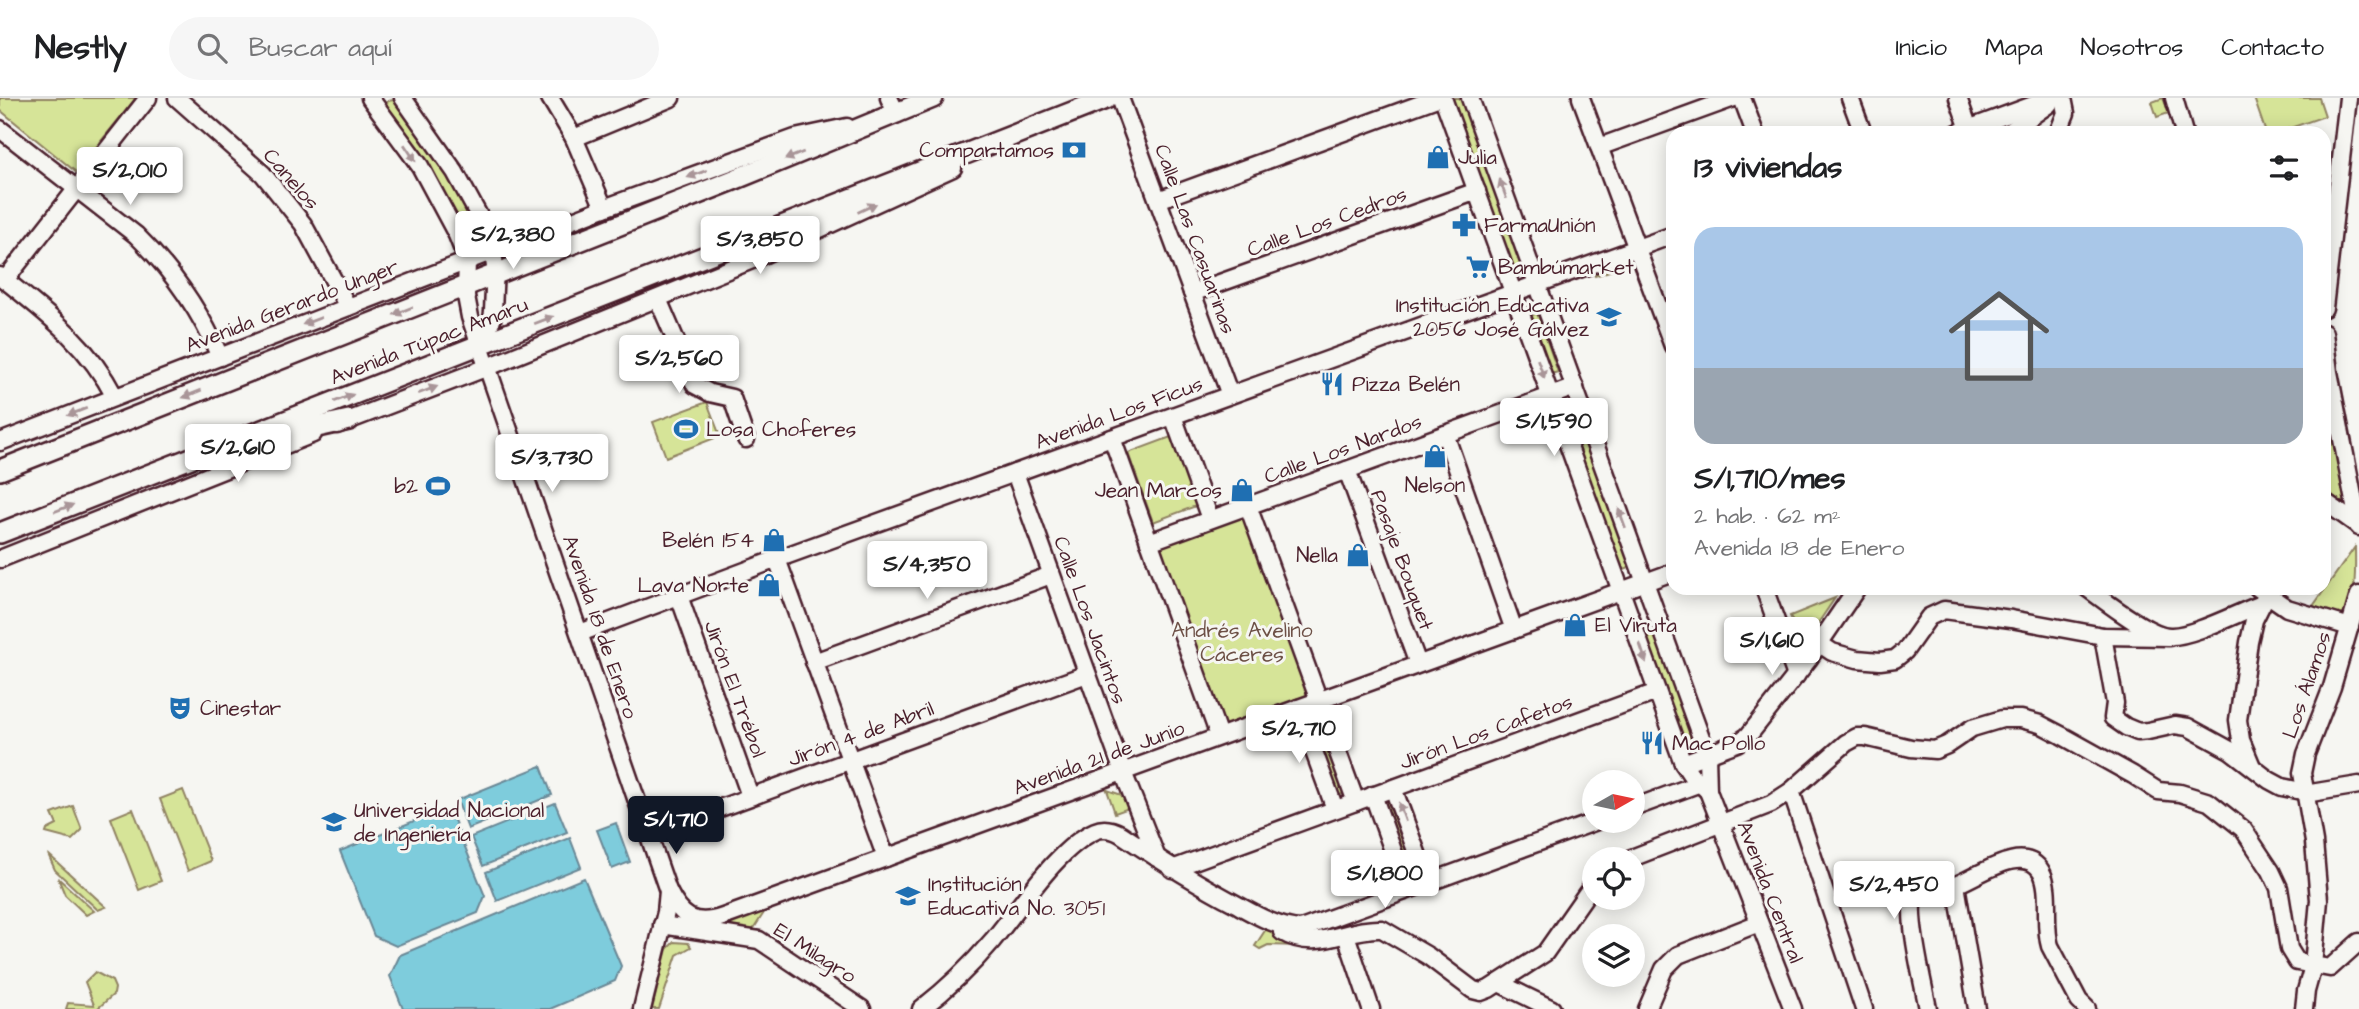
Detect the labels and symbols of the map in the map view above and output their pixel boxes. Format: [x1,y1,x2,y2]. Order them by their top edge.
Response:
place label: Compartamos [919,136,1054,166]
bank icon: Compartamos [1060,136,1088,164]
street label: Calle Las Casuarinas [1147,140,1243,338]
street label: Canelos [256,142,326,216]
one-way arrow [404,143,417,162]
shop icon: Julia [1424,143,1452,171]
place label: Julia [1458,143,1497,172]
pin: S/2,010 [65,148,195,207]
one-way arrow [783,150,804,161]
one-way arrow [687,169,708,180]
one-way arrow [1497,178,1508,199]
street label: Calle Los Cedros [1243,180,1411,264]
one-way arrow [857,202,877,213]
pharmacy icon: FarmaUnión [1450,211,1478,239]
place label: FarmaUnión [1484,211,1596,240]
pin: S/2,380 [448,212,578,271]
pin: S/3,850 [695,216,825,276]
street label: Avenida Gerardo Unger [181,252,404,362]
supermarket icon: Bambúmarket [1464,253,1492,281]
place label: Bambúmarket [1498,253,1634,282]
street label: Avenida Túpac Amaru [326,290,533,393]
place label: Institución Educativa 2056 José Gálvez [1396,291,1590,344]
school or university icon: Institución Educativa 2056 José Gálvez [1595,303,1623,331]
one-way arrow [393,306,414,317]
one-way arrow [533,314,554,325]
one-way arrow [302,316,323,327]
pin: S/2,560 [614,336,744,395]
one-way arrow [1536,359,1547,380]
street label: Avenida Los Ficus [1031,369,1207,457]
restaurant icon: Pizza Belén [1318,370,1346,398]
place label: Pizza Belén [1352,370,1460,399]
one-way arrow [418,384,439,395]
one-way arrow [181,389,202,400]
one-way arrow [333,393,354,404]
pin: S/1,590 [1489,398,1619,458]
one-way arrow [67,406,88,417]
street label: Calle Los Nardos [1260,407,1426,491]
sports icon: Losa Choferes [672,415,700,443]
place label: Losa Choferes [706,415,856,444]
pin: S/2,610 [173,424,303,484]
pin: S/3,730 [487,434,617,494]
shop icon: Nelson [1421,442,1449,470]
place label: Nelson [1405,471,1465,500]
place label: b2 [394,472,418,501]
sports icon: b2 [424,472,452,500]
place label: Jean Marcos [1095,476,1222,505]
shop icon: Jean Marcos [1228,476,1256,504]
street label: Pasaje Bouquet [1363,486,1441,635]
one-way arrow [53,503,74,514]
one-way arrow [1616,507,1627,528]
place label: Belén 154 [662,526,754,555]
shop icon: Belén 154 [760,526,788,554]
street label: Avenida 18 de Enero [555,531,645,723]
street label: Calle Los Jacintos [1046,532,1134,708]
place label: Nella [1296,541,1338,570]
shop icon: Nella [1344,541,1372,569]
pin: S/4,350 [862,542,992,601]
place label: Lava Norte [637,571,749,600]
shop icon: Lava Norte [755,571,783,599]
shop icon: El Viruta [1561,611,1589,639]
place label: El Viruta [1595,611,1677,640]
park label: Andrés Avelino Cáceres [1171,616,1313,669]
street label: Jirón El Trébol [697,617,773,761]
pin: S/1,610 [1707,618,1837,677]
street label: Los Álamos [2275,628,2339,742]
one-way arrow [1638,642,1649,663]
street label: Jirón Los Cafetos [1395,687,1577,777]
theatre icon: Cinestar [166,694,194,722]
place label: Cinestar [200,694,282,723]
street label: Jirón 4 de Abril [784,694,938,774]
pin: S/2,710 [1234,706,1364,765]
street label: Avenida 21 de Junio [1009,714,1189,802]
restaurant icon: Mac Pollo [1638,729,1666,757]
place label: Mac Pollo [1672,729,1766,758]
north arrow [1582,770,1645,833]
place label: Universidad Nacional de Ingeniería [354,796,544,851]
pin: S/1,710 [611,796,741,856]
one-way arrow [1396,802,1407,823]
school or university icon: Universidad Nacional de Ingeniería [320,808,348,836]
street label: Avenida Central [1730,817,1810,967]
pin: S/1,800 [1320,850,1450,910]
pin: S/2,450 [1829,862,1959,921]
place label: Institución Educativa No. 3051 [928,870,1106,923]
school or university icon: Institución Educativa No. 3051 [894,882,922,910]
street label: El Milagro [767,916,862,992]

